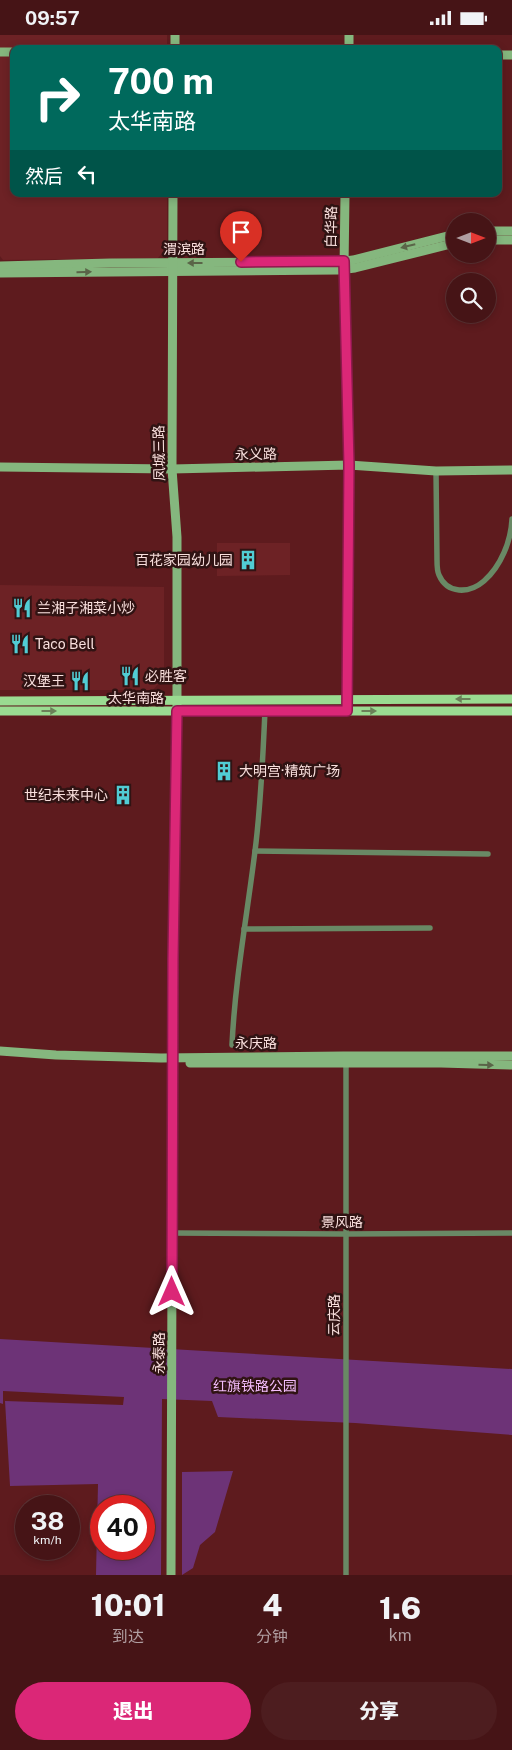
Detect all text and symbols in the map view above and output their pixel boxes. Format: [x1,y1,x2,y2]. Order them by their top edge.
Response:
text: 09:57 [25,7,80,29]
text: 700 m [108,61,214,102]
icon: right [25,65,90,130]
text: 太华南路 [108,108,196,134]
icon: left [73,160,101,188]
text: 然后 [25,165,63,187]
street label: 白华路 [323,206,339,248]
pin [220,211,262,262]
north arrow [446,213,496,263]
map controls [446,213,496,323]
icon: arrive [227,218,255,246]
street label: 渭滨路 [163,241,205,257]
one-way arrow [400,242,415,250]
one-way arrow [186,259,202,267]
one-way arrow [76,268,92,276]
button: search [446,273,496,323]
street label: 凤城三路 [151,425,167,481]
street label: 永义路 [235,446,277,462]
building icon: 百花家园幼儿园 [237,549,259,571]
place label: 百花家园幼儿园 [135,552,233,568]
restaurant icon: 兰湘子湘菜小炒 [11,597,33,619]
place label: 兰湘子湘菜小炒 [37,600,135,616]
restaurant icon: Taco Bell [9,633,31,655]
place label: Taco Bell [35,636,95,652]
restaurant icon: 必胜客 [119,665,141,687]
place label: 必胜客 [145,668,187,684]
restaurant icon: 汉堡王 [69,670,91,692]
place label: 汉堡王 [23,673,65,689]
street label: 太华南路 [108,690,164,706]
one-way arrow [455,695,471,703]
one-way arrow [41,707,57,715]
one-way arrow [361,707,377,715]
building icon: 大明宫·精筑广场 [213,760,235,782]
place label: 大明宫·精筑广场 [239,763,340,779]
building icon: 世纪未来中心 [112,784,134,806]
place label: 世纪未来中心 [24,787,108,803]
street label: 永庆路 [235,1035,277,1051]
one-way arrow [478,1061,494,1069]
street label: 景风路 [321,1214,363,1230]
position arrow [145,1265,197,1317]
street label: 云庆路 [326,1294,342,1336]
street label: 永泰路 [151,1332,167,1374]
park label: 红旗铁路公园 [213,1378,297,1394]
speed limit sign: 40 [90,1495,155,1560]
text: 38 [31,1506,64,1536]
text: km/h [33,1533,62,1547]
text: 10:01 [91,1587,165,1623]
text: 4 [262,1587,282,1623]
text: 1.6 [379,1590,421,1626]
text: km [389,1626,412,1645]
text: 到达 [112,1627,144,1646]
text: 分钟 [256,1627,288,1646]
button: 退出 [15,1682,251,1740]
button: 分享 [261,1682,497,1740]

